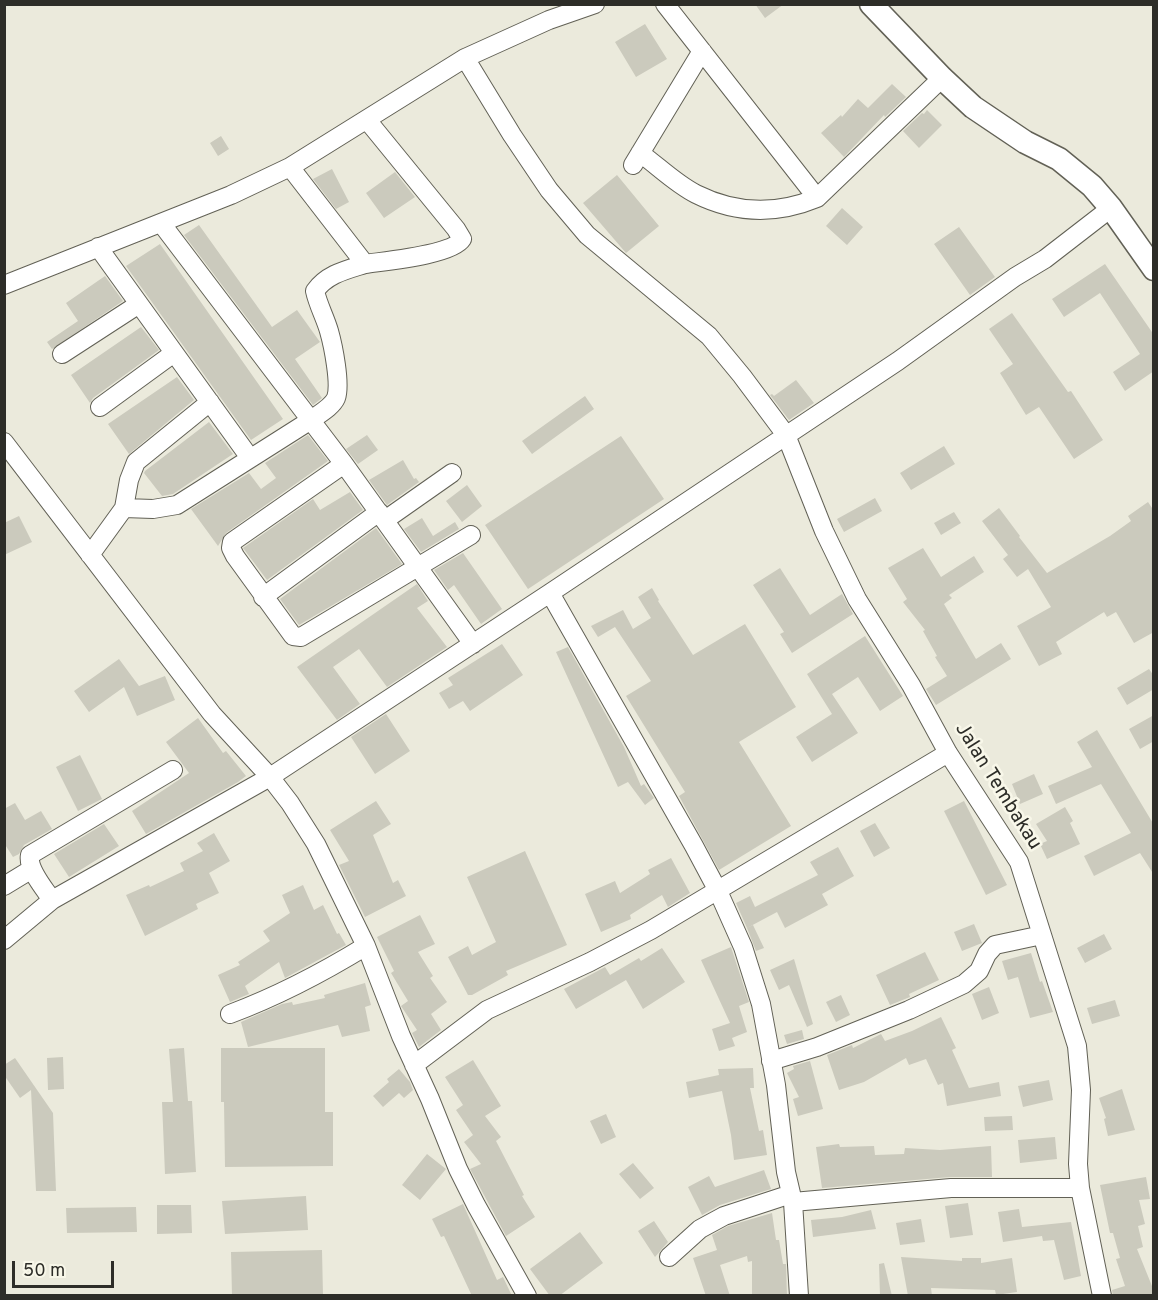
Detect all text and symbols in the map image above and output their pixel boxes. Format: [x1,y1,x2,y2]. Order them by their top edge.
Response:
street label: Jalan Tembakau [948,719,1046,855]
scale bar [15,1249,117,1287]
text: 50 m [23,1260,65,1283]

